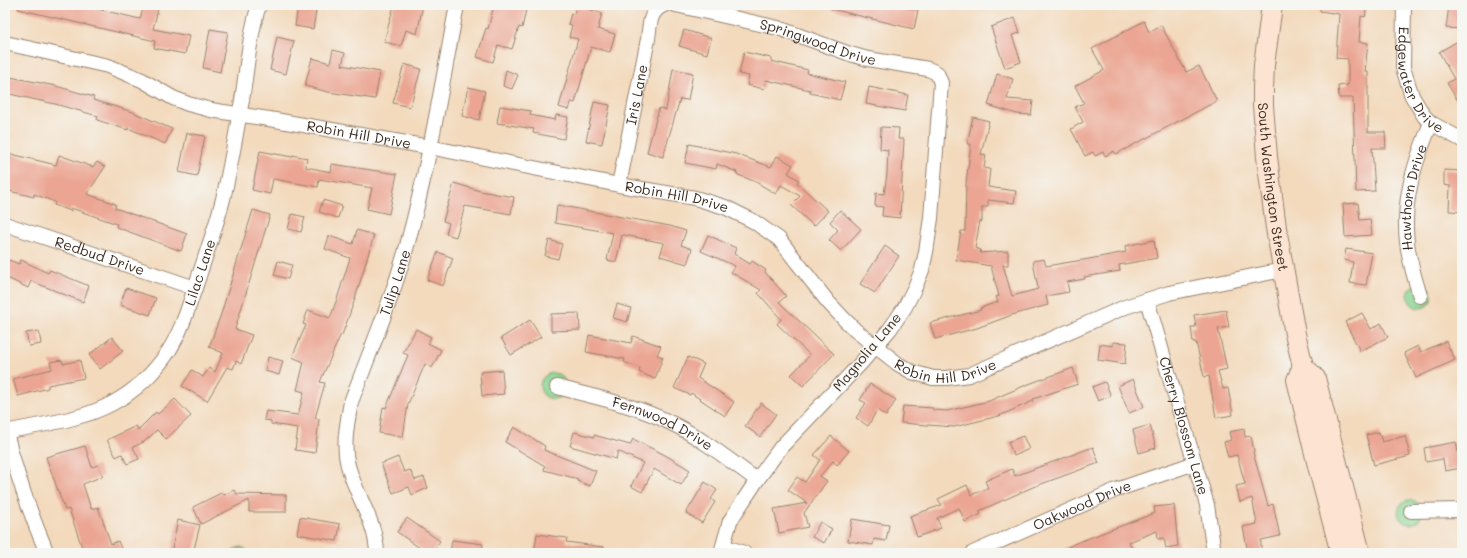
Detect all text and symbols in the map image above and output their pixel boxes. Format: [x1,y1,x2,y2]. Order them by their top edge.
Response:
street label: Springwood Drive [758,14,878,69]
street label: Edgewater Drive [1394,26,1447,137]
street label: Iris Lane [621,63,652,127]
street label: South Washington Street [1254,102,1294,272]
street label: Robin Hill Drive [305,116,413,153]
street label: Hawthorn Drive [1396,141,1431,252]
street label: Robin Hill Drive [624,176,731,217]
street label: Redbud Drive [53,232,147,279]
street label: Lilac Lane [180,236,220,308]
street label: Tulip Lane [375,247,414,318]
street label: Magnolia Lane [828,308,905,395]
street label: Robin Hill Drive [891,354,999,387]
street label: Cherry Blossom Lane [1155,354,1213,497]
street label: Fernwood Drive [610,392,717,454]
street label: Oakwood Drive [1030,476,1133,534]

